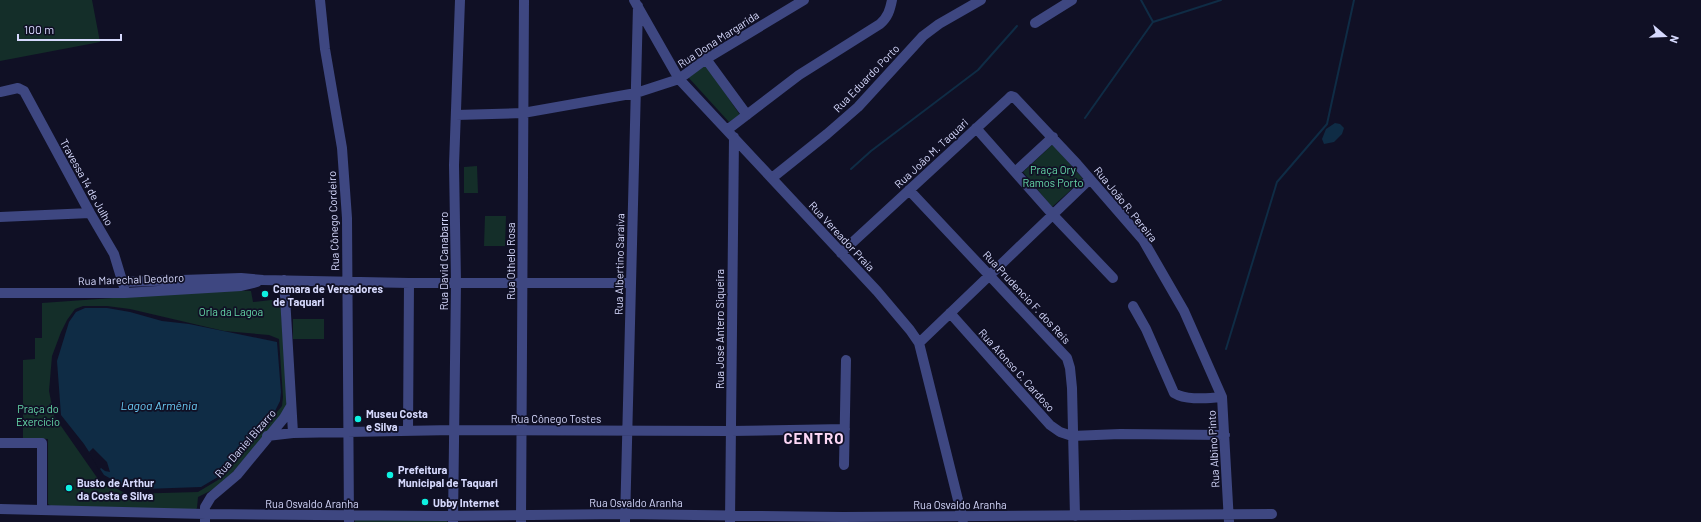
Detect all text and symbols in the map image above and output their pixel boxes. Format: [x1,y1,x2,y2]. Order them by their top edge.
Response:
street label: Rua Dona Margarida [675,8,761,70]
scale bar [18,16,121,42]
north arrow [1645,16,1685,56]
text: 100 m [24,22,54,36]
text: N [1668,34,1682,45]
street label: Rua Eduardo Porto [830,41,902,115]
street label: Rua João M. Taquari [892,115,971,190]
street label: Travessa 14 de Julho [58,136,116,228]
park label: Praça Ory Ramos Porto [1022,163,1084,189]
street label: Rua João R. Pereira [1092,164,1160,244]
street label: Rua Cônego Cordeiro [325,171,341,271]
street label: Rua Vereador Praia [806,199,878,273]
street label: Rua David Canabarro [437,212,450,310]
street label: Rua Albertino Saraiva [612,213,626,315]
street label: Rua Othelo Rosa [504,222,517,300]
street label: Rua Prudencio F. dos Reis [981,248,1073,346]
street label: Rua José Antero Siqueira [713,269,726,389]
street label: Rua Marechal Deodoro [78,271,184,287]
place label: Camara de Vereadores de Taquari [273,282,383,308]
marker: Camara de Vereadores de Taquari [260,289,270,299]
park label: Orla da Lagoa [199,305,263,318]
street label: Rua Afonso C. Cardoso [976,326,1058,414]
water label: Lagoa Armênia [121,398,197,412]
park label: Praça do Exercício [16,402,60,428]
street label: Rua Daniel Bizarro [212,406,278,480]
place label: Museu Costa e Silva [366,407,428,433]
street label: Rua Albino Pinto [1204,410,1222,488]
street label: Rua Cônego Tostes [511,412,601,425]
marker: Museu Costa e Silva [353,414,363,424]
district label: CENTRO [783,429,845,447]
place label: Prefeitura Municipal de Taquari [398,463,498,489]
marker: Prefeitura Municipal de Taquari [385,470,395,480]
place label: Busto de Arthur da Costa e Silva [77,476,155,502]
marker: Busto de Arthur da Costa e Silva [64,483,74,493]
place label: Ubby Internet [433,496,499,509]
street label: Rua Osvaldo Aranha [589,496,683,509]
street label: Rua Osvaldo Aranha [265,497,359,510]
marker: Ubby Internet [420,497,430,507]
street label: Rua Osvaldo Aranha [913,498,1007,511]

